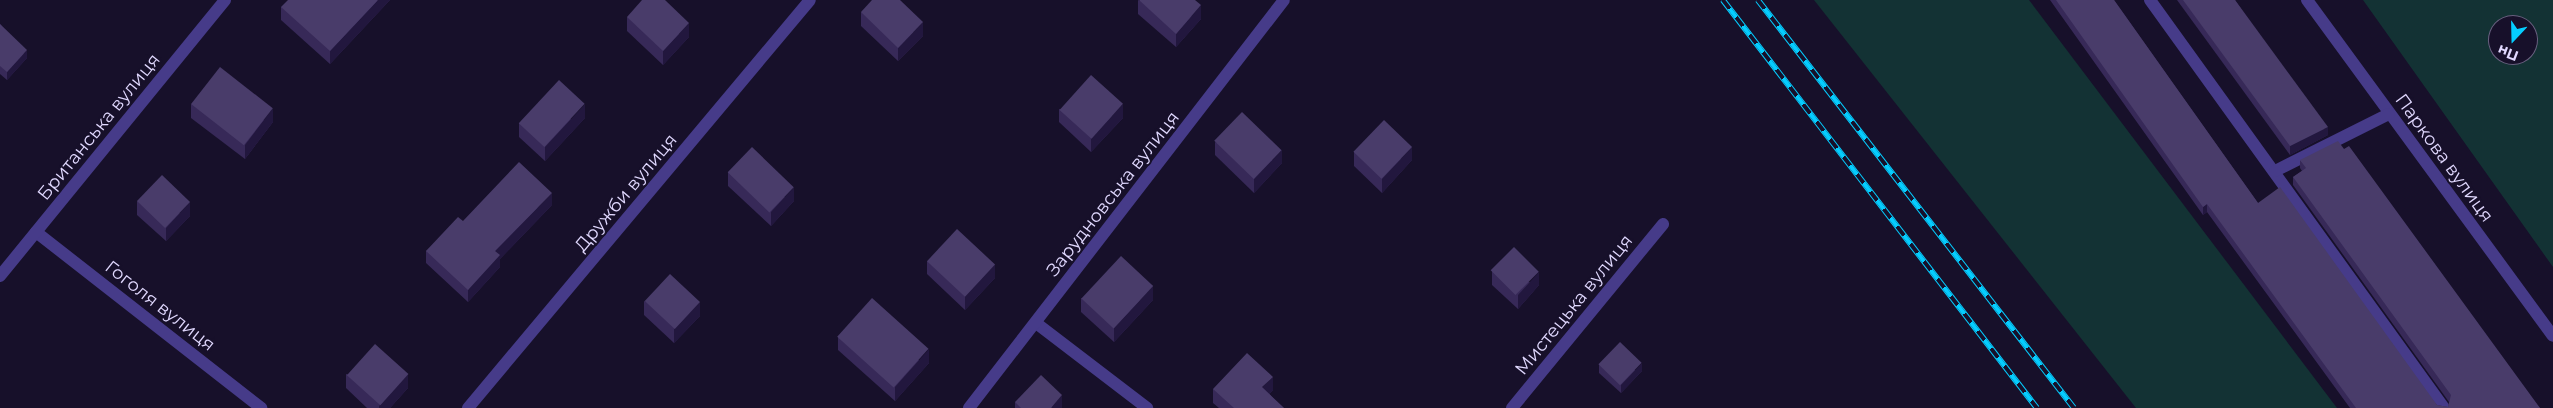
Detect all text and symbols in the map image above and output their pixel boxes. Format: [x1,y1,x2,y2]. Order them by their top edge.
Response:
north arrow [2488,15,2538,65]
text: Пн [2495,41,2521,65]
street label: Британська вулиця [33,49,165,205]
street label: Паркова вулиця [2390,90,2498,226]
street label: Зарудновська вулиця [1042,107,1184,281]
street label: Дружби вулиця [570,130,682,256]
street label: Мистецька вулиця [1511,230,1637,380]
street label: Гоголя вулиця [101,256,219,356]

